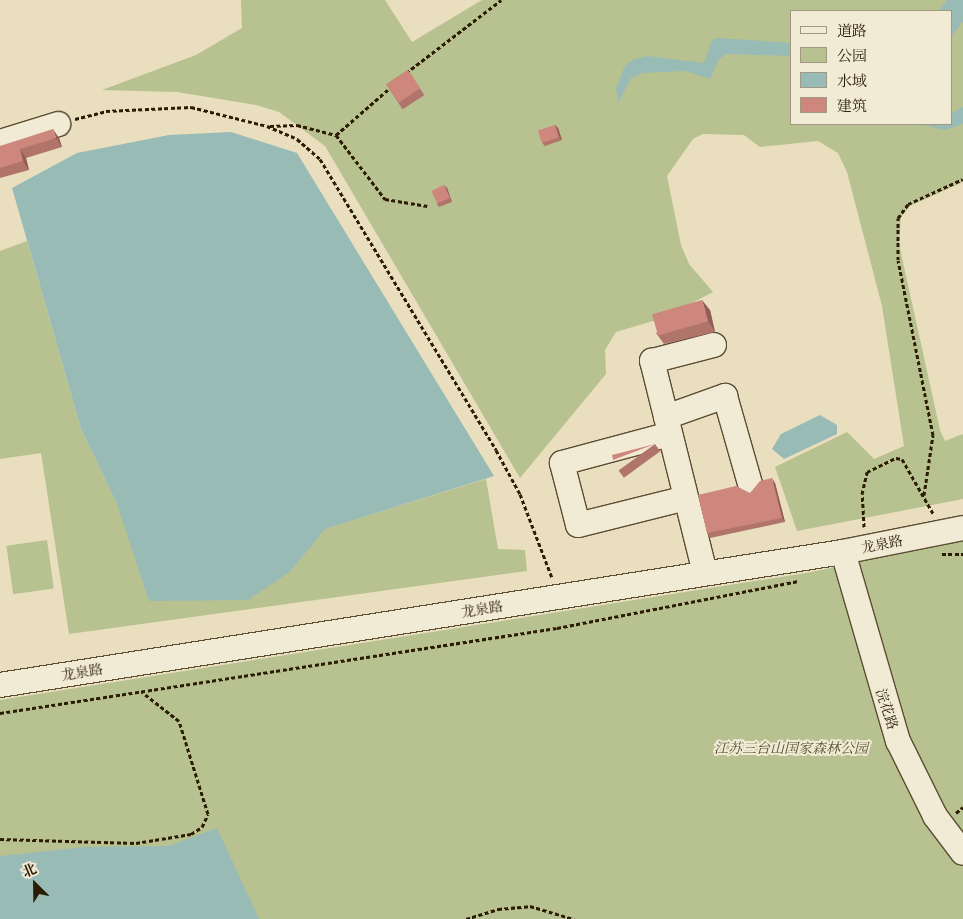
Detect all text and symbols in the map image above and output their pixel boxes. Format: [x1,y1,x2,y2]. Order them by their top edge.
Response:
legend [790,10,953,125]
text: 道路 [837,21,867,40]
text: 公园 [837,46,867,65]
text: 水域 [837,71,867,90]
text: 建筑 [837,96,867,115]
street label: 龙泉路 [860,532,904,556]
street label: 龙泉路 [460,597,504,621]
street label: 龙泉路 [60,660,104,684]
street label: 浣花路 [873,686,901,732]
park label: 江苏三台山国家森林公园 [714,740,868,756]
north arrow [10,859,60,909]
text: 北 [19,859,39,881]

